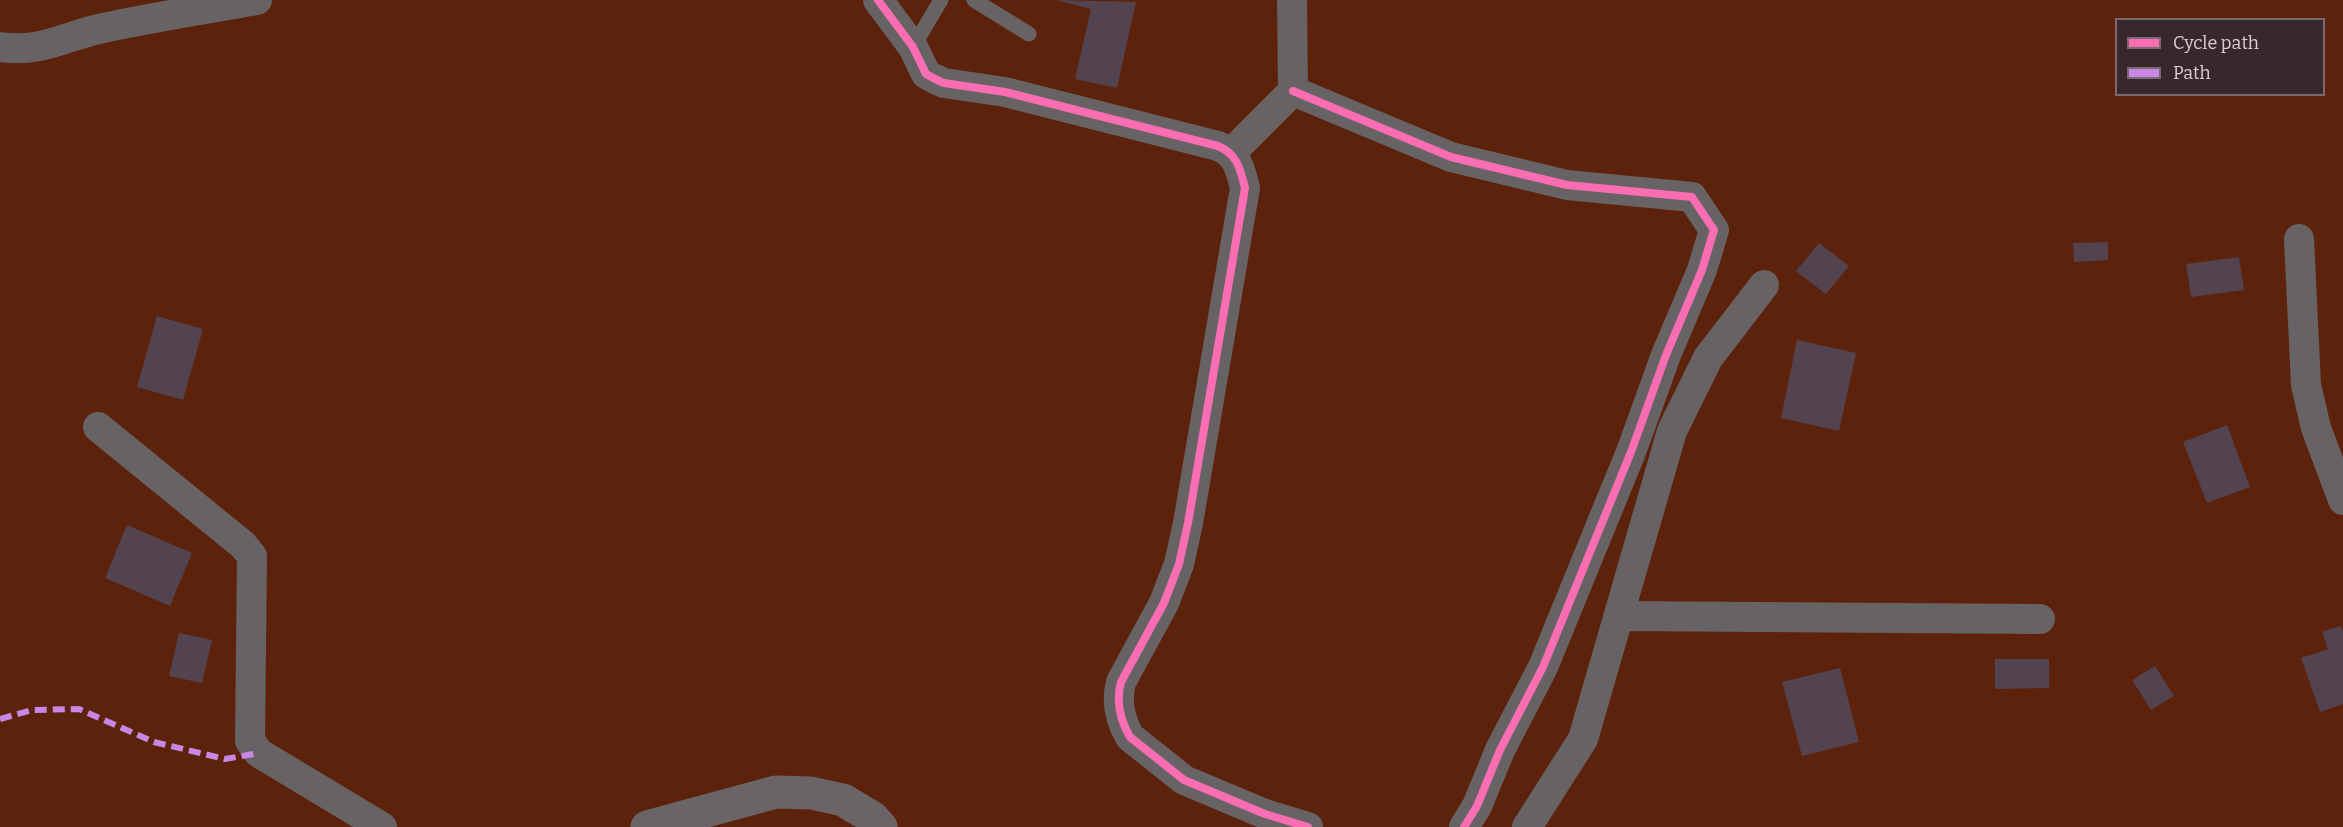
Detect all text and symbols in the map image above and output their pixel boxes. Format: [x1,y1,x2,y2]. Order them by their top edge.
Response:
legend [2115,18,2325,96]
text: Cycle path [2173,32,2259,54]
text: Path [2173,62,2211,84]

